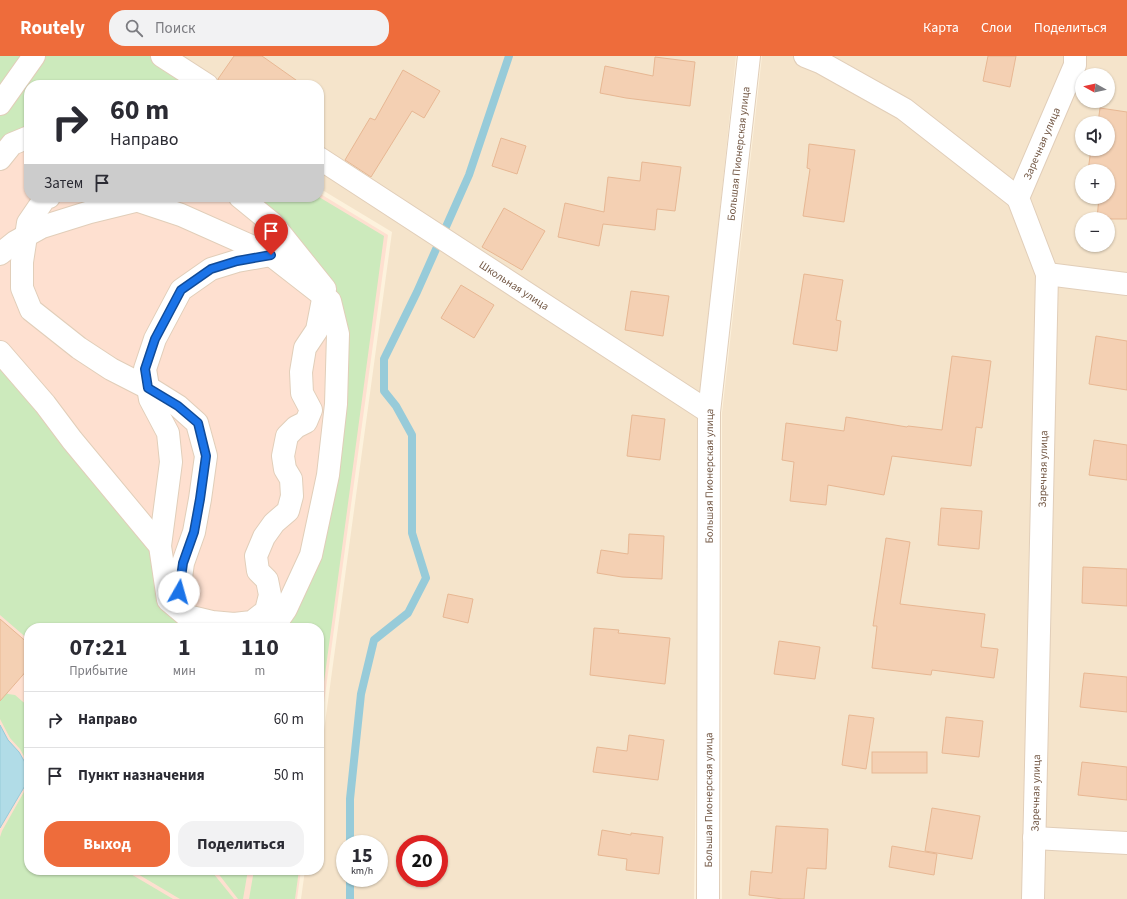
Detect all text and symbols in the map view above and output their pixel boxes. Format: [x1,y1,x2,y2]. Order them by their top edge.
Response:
search box [109,10,389,46]
text: Routely [20,15,85,42]
icon: search [123,17,145,39]
text: Поиск [155,18,195,39]
text: Карта [923,18,959,38]
text: Слои [981,18,1012,38]
text: Поделиться [1034,18,1107,38]
north arrow [1075,68,1115,108]
map controls [1075,68,1115,252]
street label: Большая Пионерская улица [723,86,753,222]
text: 60 m [110,90,169,130]
icon: right [44,96,96,148]
street label: Заречная улица [1019,105,1064,182]
button: sound [1075,116,1115,156]
text: Направо [110,127,178,152]
button: + [1075,164,1115,204]
icon: arrive [91,172,113,194]
text: Затем [44,173,83,194]
button: − [1075,212,1115,252]
pin [254,214,288,255]
icon: arrive [260,220,282,242]
street label: Школьная улица [476,257,552,313]
street label: Большая Пионерская улица [701,408,717,544]
street label: Заречная улица [1034,430,1051,508]
position arrow [158,571,200,613]
text: 07:21 [69,630,127,665]
text: 1 [178,630,191,665]
text: 110 [241,630,279,665]
text: Прибытие [69,662,128,680]
text: мин [173,662,196,680]
text: m [254,662,265,680]
icon: right [44,709,66,731]
text: Направо [78,709,137,730]
text: 60 m [274,709,304,730]
street label: Большая Пионерская улица [701,732,716,868]
street label: Заречная улица [1027,754,1044,832]
icon: arrive [44,765,66,787]
text: Пункт назначения [78,765,205,786]
text: 50 m [274,765,304,786]
button: Выход [44,821,170,867]
button: Поделиться [178,821,304,867]
speed limit sign: 20 [396,835,448,887]
text: 15 [351,842,373,870]
text: km/h [351,864,373,878]

